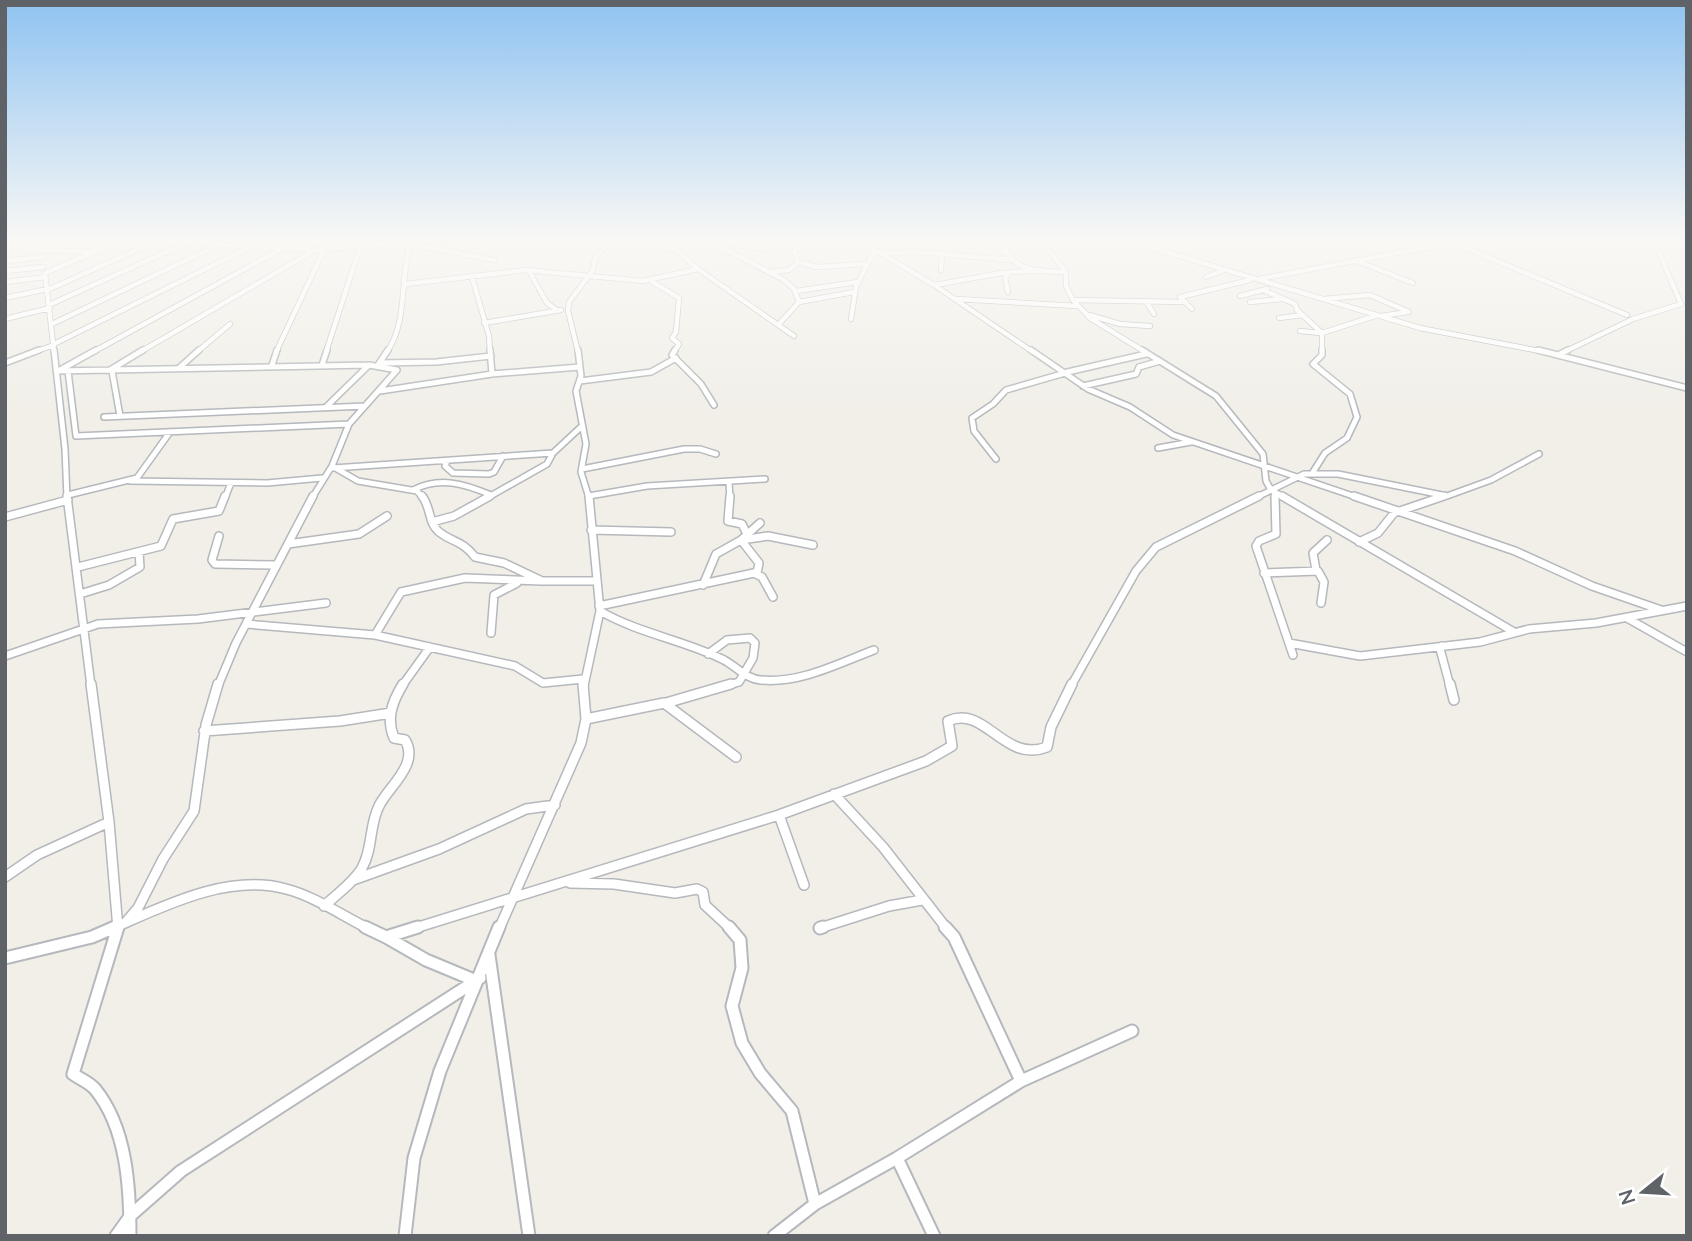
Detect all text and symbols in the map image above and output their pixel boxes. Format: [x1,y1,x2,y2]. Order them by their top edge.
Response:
north arrow [1608,1157,1678,1227]
text: N [1613,1187,1640,1208]

